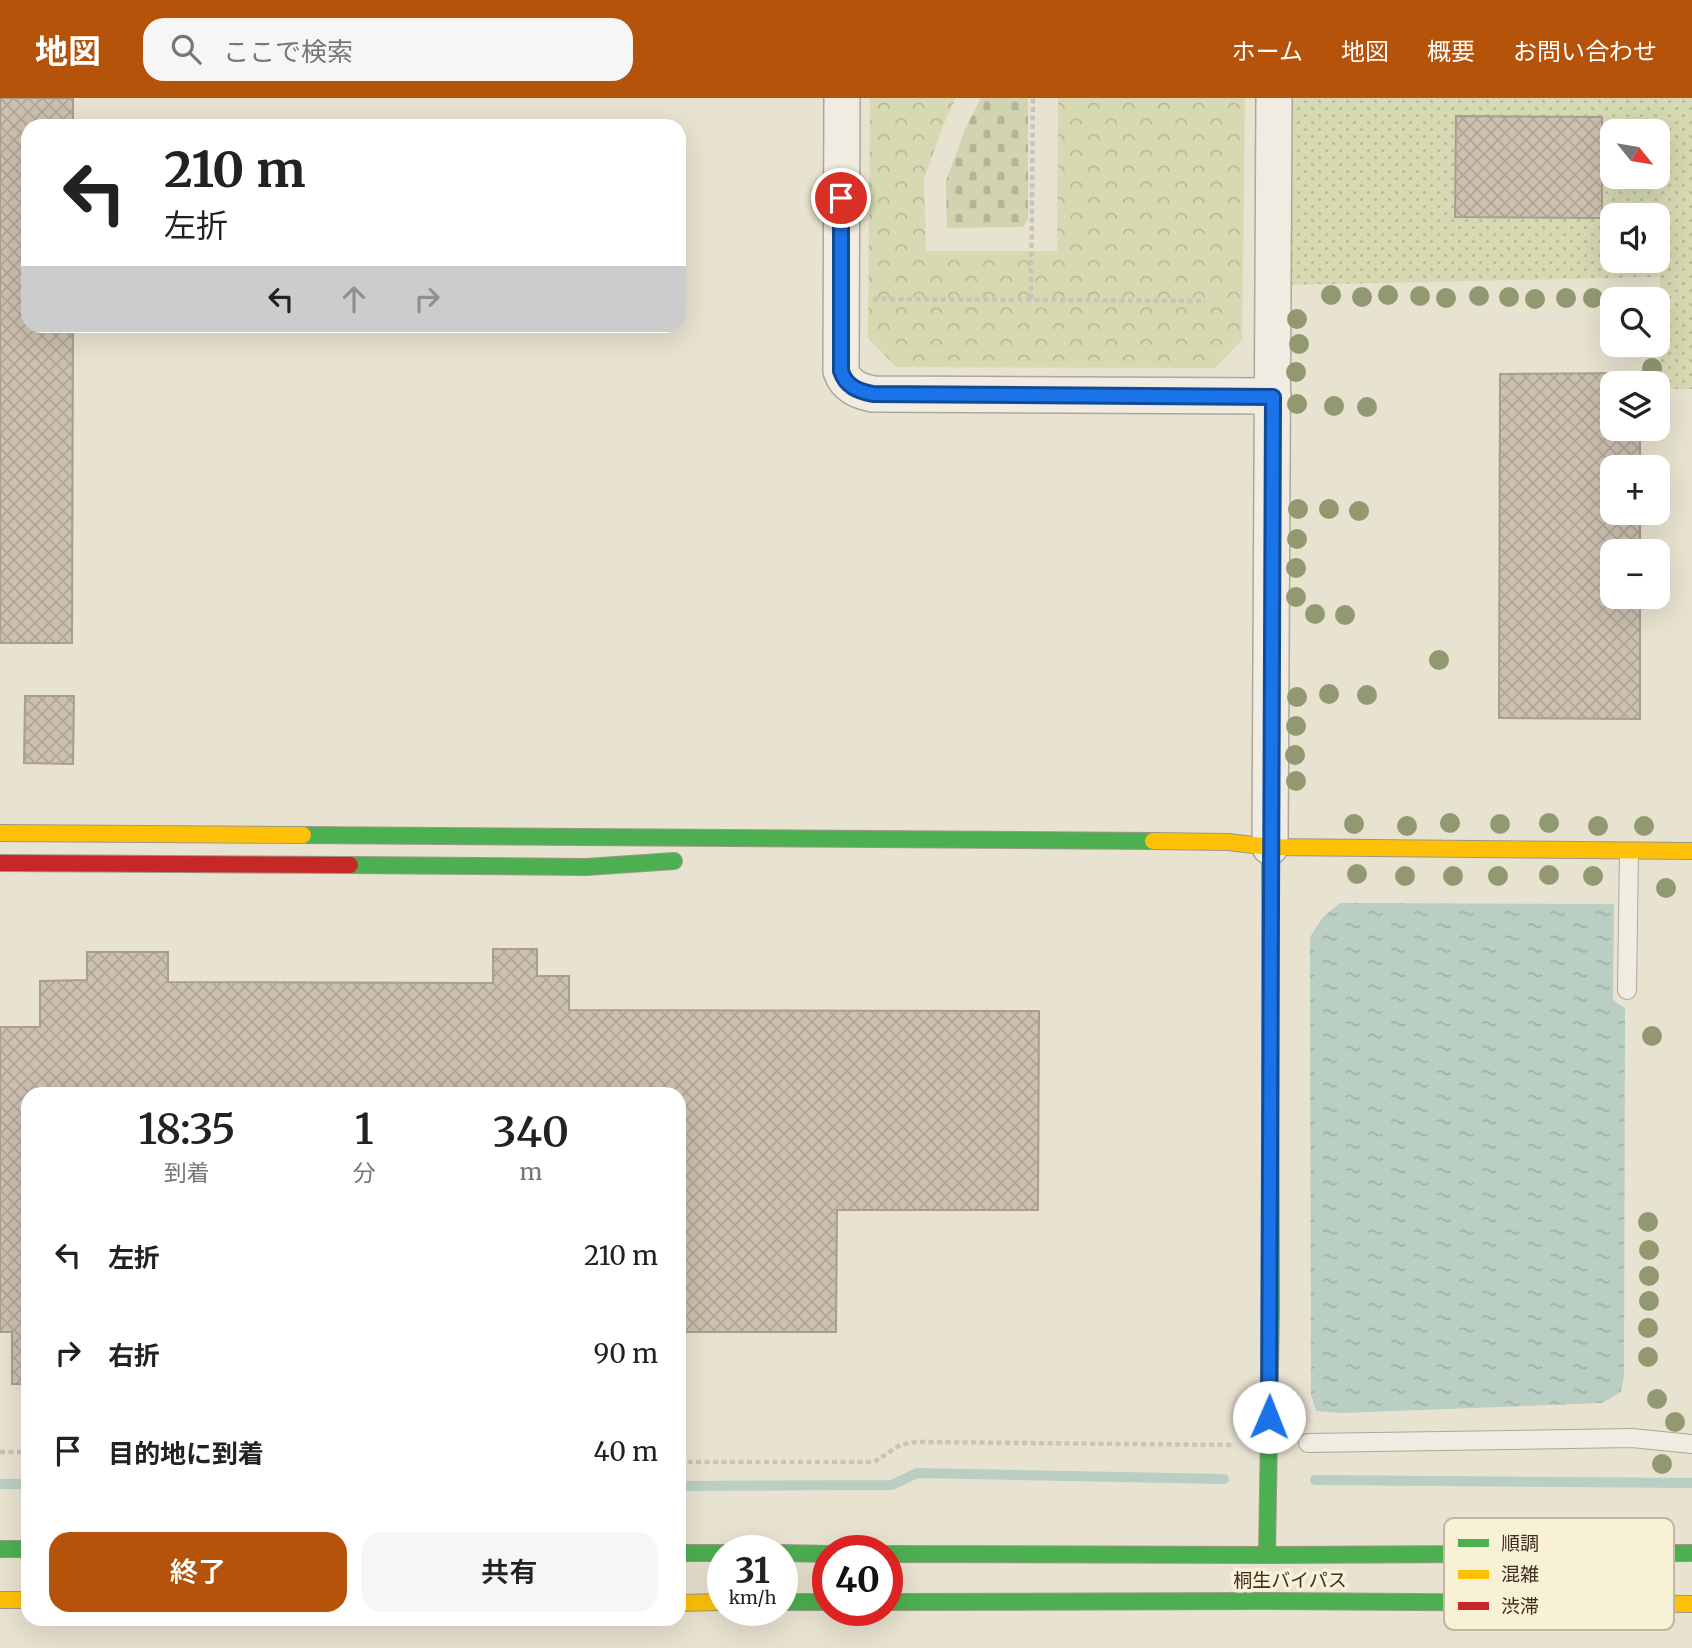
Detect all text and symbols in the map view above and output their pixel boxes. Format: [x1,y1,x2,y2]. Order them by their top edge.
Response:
search box [143,18,633,81]
icon: search [167,30,205,68]
text: 地図 [35,31,101,72]
text: ここで検索 [223,35,353,68]
text: ホーム [1232,36,1303,67]
text: 地図 [1341,36,1389,67]
text: 概要 [1427,36,1475,67]
text: お問い合わせ [1513,36,1657,67]
north arrow [1600,119,1670,189]
map controls [1600,119,1670,609]
text: 210 m [164,139,305,200]
icon: left [49,147,140,238]
pin [811,168,871,228]
icon: arrive [822,179,860,217]
button: sound [1600,203,1670,273]
text: 左折 [164,206,228,246]
icon: left [262,280,300,318]
icon: ahead [335,280,373,318]
icon: right [408,280,446,318]
button: search [1600,287,1670,357]
button: layers [1600,371,1670,441]
button: + [1600,455,1670,525]
button: − [1600,539,1670,609]
text: 18:35 [138,1103,236,1155]
text: 1 [354,1103,374,1155]
text: 340 [493,1106,569,1158]
text: m [519,1157,542,1186]
text: 到着 [164,1158,210,1187]
text: 分 [353,1158,376,1187]
icon: left [49,1236,87,1274]
text: 210 m [584,1239,658,1272]
text: 左折 [108,1241,160,1274]
icon: right [49,1334,87,1372]
text: 90 m [594,1337,658,1370]
text: 右折 [108,1339,160,1372]
position arrow [1232,1380,1306,1454]
icon: arrive [49,1432,87,1470]
text: 40 m [594,1435,658,1468]
text: 目的地に到着 [108,1437,264,1470]
legend [1444,1518,1674,1630]
text: 順調 [1501,1531,1539,1555]
button: 終了 [49,1532,347,1612]
button: 共有 [361,1532,658,1612]
speed limit sign: 40 [812,1535,903,1626]
text: 31 [735,1549,770,1593]
text: 混雑 [1501,1562,1539,1586]
street label: 桐生バイパス [1233,1568,1347,1592]
text: km/h [729,1586,776,1609]
text: 渋滞 [1501,1594,1539,1618]

